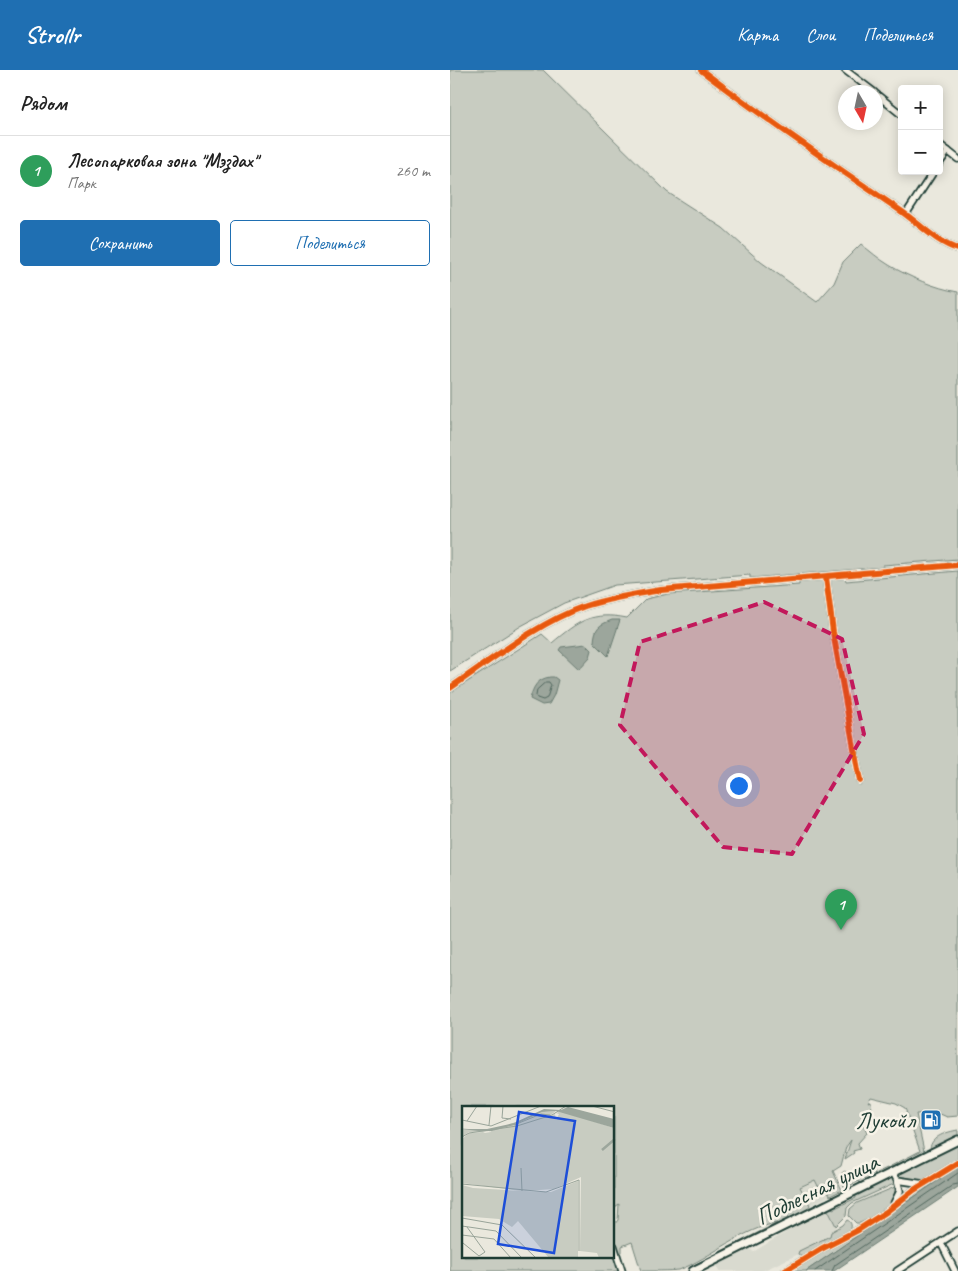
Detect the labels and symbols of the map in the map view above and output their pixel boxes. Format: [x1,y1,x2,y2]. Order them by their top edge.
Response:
north arrow [838,85,883,130]
your location [726,773,752,799]
pin: 1 [825,889,857,930]
place label: Лукойл [856,1105,916,1135]
inset map [462,1106,615,1258]
fuel station icon: Лукойл [919,1108,943,1132]
street label: Подлесная улица [751,1146,885,1232]

